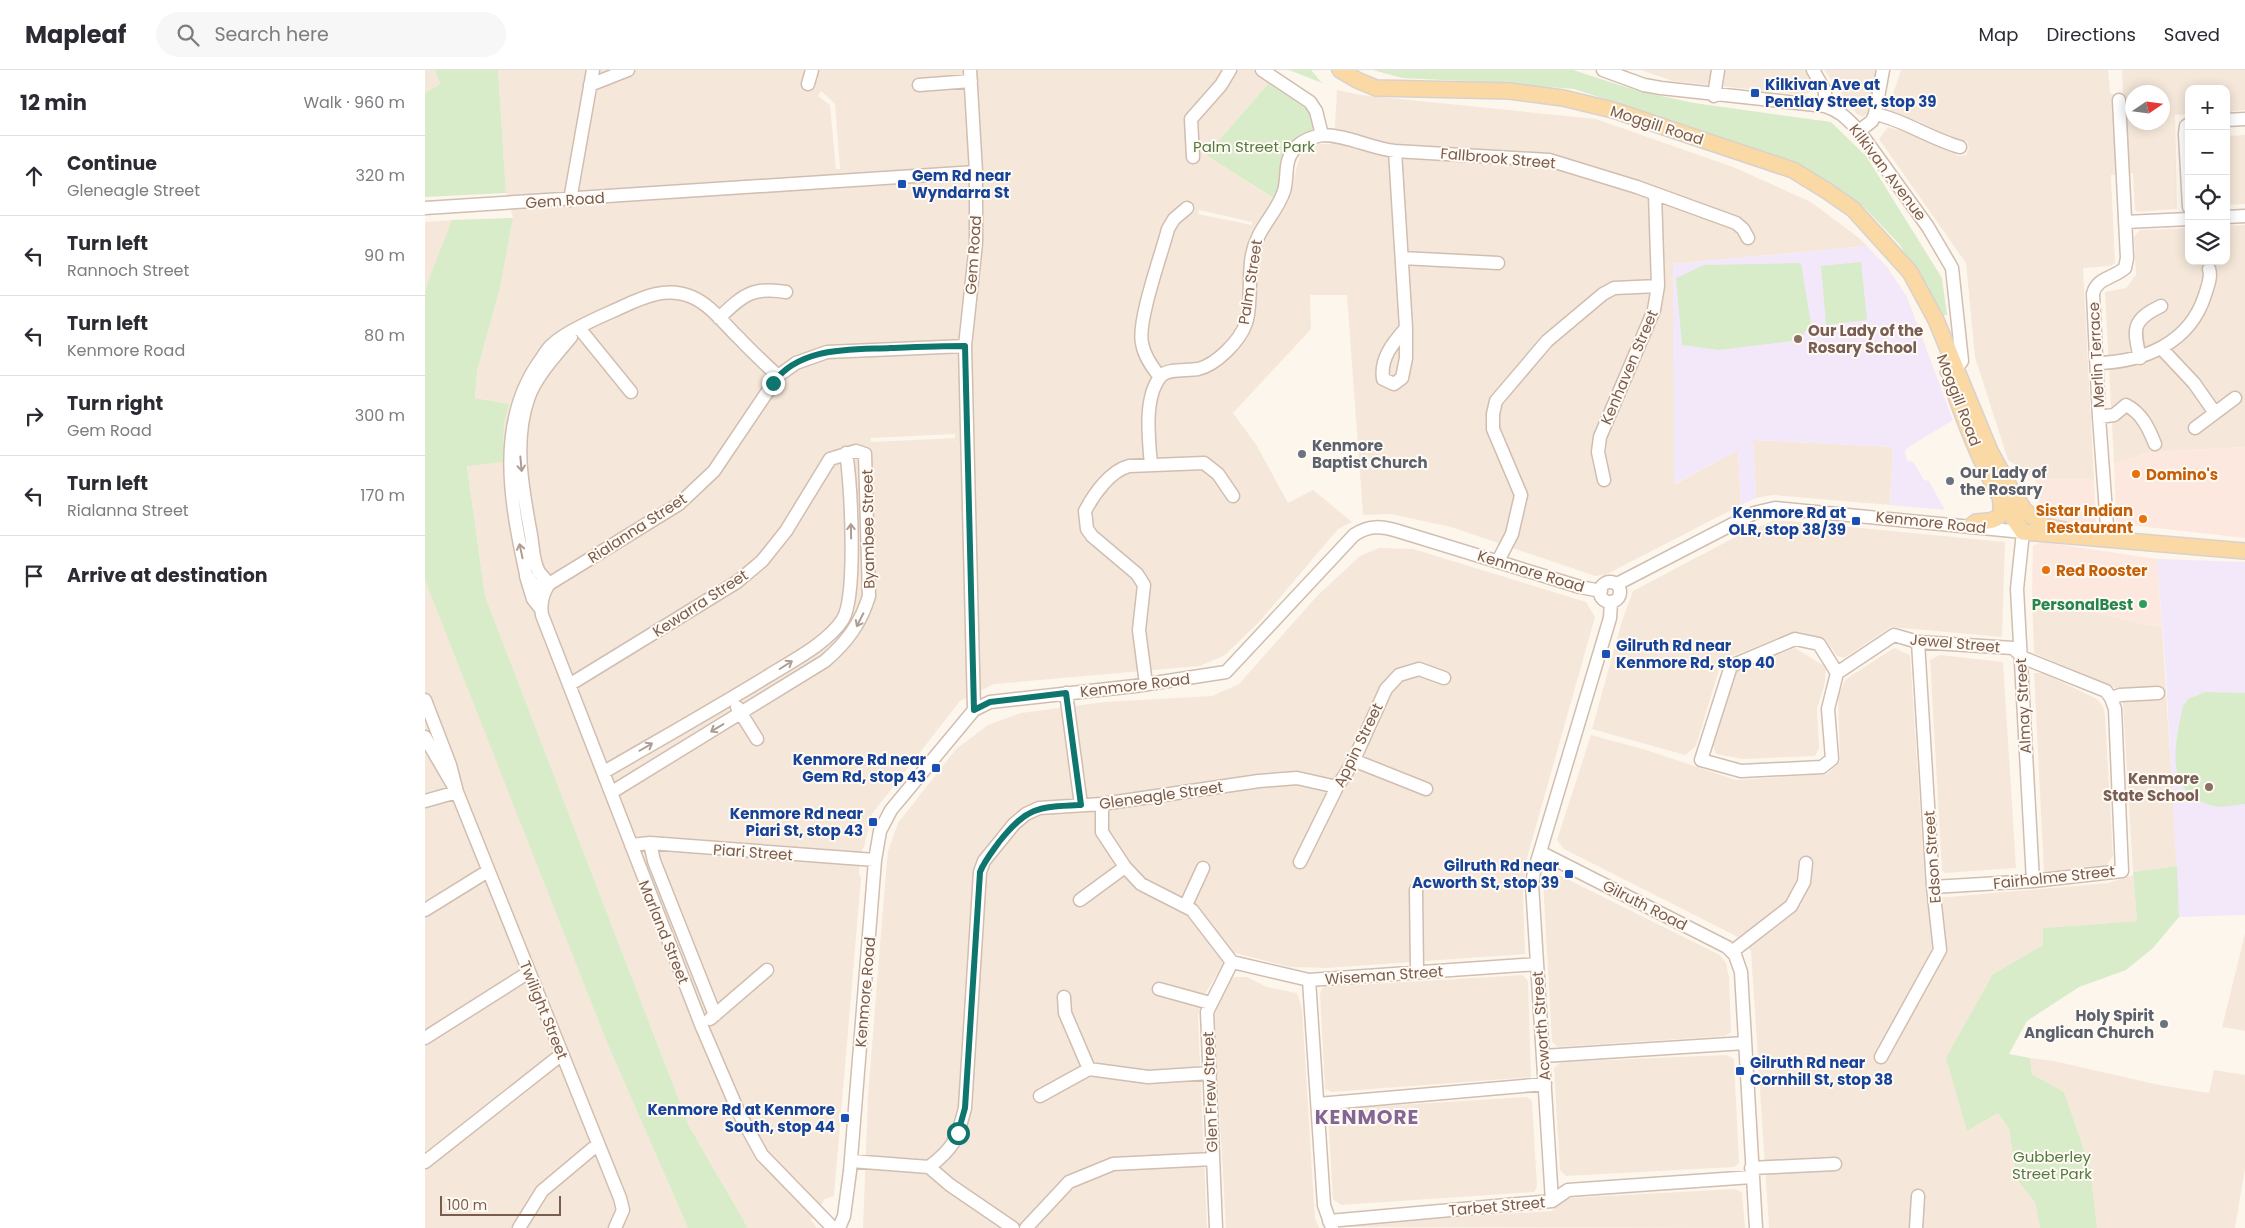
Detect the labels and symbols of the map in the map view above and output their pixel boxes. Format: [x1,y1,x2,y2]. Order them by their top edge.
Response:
place label: Kilkivan Ave at Pentlay Street, stop 39 [1765,74,1937,112]
north arrow [2125,85,2170,130]
marker: Kilkivan Ave at Pentlay Street, stop 39 [1749,87,1761,99]
street label: Moggill Road [1608,100,1706,150]
street label: Kilkivan Avenue [1845,119,1931,225]
park label: Palm Street Park [1193,136,1315,157]
street label: Fallbrook Street [1439,142,1557,174]
place label: Gem Rd near Wyndarra St [912,165,1011,203]
marker: Gem Rd near Wyndarra St [896,178,908,190]
street label: Gem Road [525,187,605,213]
street label: Gem Road [960,215,986,295]
street label: Palm Street [1233,238,1267,326]
street label: Merlin Terrace [2083,302,2109,408]
street label: Kenhaven Street [1595,306,1663,428]
place label: Our Lady of the Rosary School [1808,320,1923,358]
marker: Our Lady of the Rosary School [1792,333,1804,345]
street label: Moggill Road [1932,351,1986,449]
route end [762,372,785,395]
place label: Kenmore Baptist Church [1312,435,1428,473]
marker: Kenmore Baptist Church [1296,448,1308,460]
one-way arrow [516,455,525,471]
place label: Our Lady of the Rosary [1960,462,2047,500]
place label: Domino's [2146,464,2218,485]
marker: Domino's [2130,468,2142,480]
street label: Byambee Street [856,469,880,589]
marker: Our Lady of the Rosary [1944,475,1956,487]
street label: Rialanna Street [583,488,691,568]
place label: Sistar Indian Restaurant [2036,500,2133,538]
place label: Kenmore Rd at OLR, stop 38/39 [1729,502,1846,540]
street label: Kenmore Road [1875,506,1987,538]
marker: Sistar Indian Restaurant [2137,513,2149,525]
marker: Kenmore Rd at OLR, stop 38/39 [1850,515,1862,527]
one-way arrow [846,523,855,539]
one-way arrow [516,543,525,559]
street label: Kenmore Road [1475,545,1587,597]
place label: Red Rooster [2056,560,2148,581]
street label: Kewarra Street [648,564,752,642]
marker: Red Rooster [2040,564,2052,576]
place label: PersonalBest [2032,594,2133,615]
marker: PersonalBest [2137,598,2149,610]
one-way arrow [855,613,865,628]
street label: Jewel Street [1909,629,2001,657]
place label: Gilruth Rd near Kenmore Rd, stop 40 [1616,635,1775,673]
marker: Gilruth Rd near Kenmore Rd, stop 40 [1600,648,1612,660]
street label: Almay Street [2010,658,2036,754]
one-way arrow [779,659,793,669]
street label: Kenmore Road [1079,668,1191,702]
street label: Appin Street [1328,699,1388,791]
one-way arrow [711,724,725,734]
one-way arrow [639,742,653,752]
place label: Kenmore Rd near Gem Rd, stop 43 [793,749,927,787]
marker: Kenmore Rd near Gem Rd, stop 43 [930,762,942,774]
place label: Kenmore State School [2103,768,2199,806]
street label: Gleneagle Street [1098,776,1224,814]
marker: Kenmore State School [2203,781,2215,793]
place label: Kenmore Rd near Piari St, stop 43 [730,803,864,841]
street label: Edson Street [1918,810,1946,904]
marker: Kenmore Rd near Piari St, stop 43 [867,816,879,828]
street label: Piari Street [712,839,794,865]
place label: Gilruth Rd near Acworth St, stop 39 [1412,855,1560,893]
street label: Fairholme Street [1992,860,2116,894]
marker: Gilruth Rd near Acworth St, stop 39 [1563,868,1575,880]
street label: Gilruth Road [1599,875,1691,935]
street label: Marland Street [634,877,694,987]
street label: Kenmore Road [850,936,880,1048]
street label: Twilight Street [515,958,573,1062]
street label: Wiseman Street [1324,960,1444,990]
street label: Acworth Street [1527,971,1555,1081]
place label: Holy Spirit Anglican Church [2024,1005,2154,1043]
marker: Holy Spirit Anglican Church [2158,1018,2170,1030]
street label: Glen Frew Street [1197,1031,1223,1153]
place label: Gilruth Rd near Cornhill St, stop 38 [1750,1052,1893,1090]
marker: Gilruth Rd near Cornhill St, stop 38 [1734,1065,1746,1077]
place label: Kenmore Rd at Kenmore South, stop 44 [647,1099,835,1137]
district label: KENMORE [1315,1103,1419,1131]
marker: Kenmore Rd at Kenmore South, stop 44 [839,1112,851,1124]
route start [947,1122,970,1145]
park label: Gubberley Street Park [2012,1146,2092,1184]
street label: Tarbet Street [1448,1191,1546,1221]
scale bar [440,1193,561,1216]

